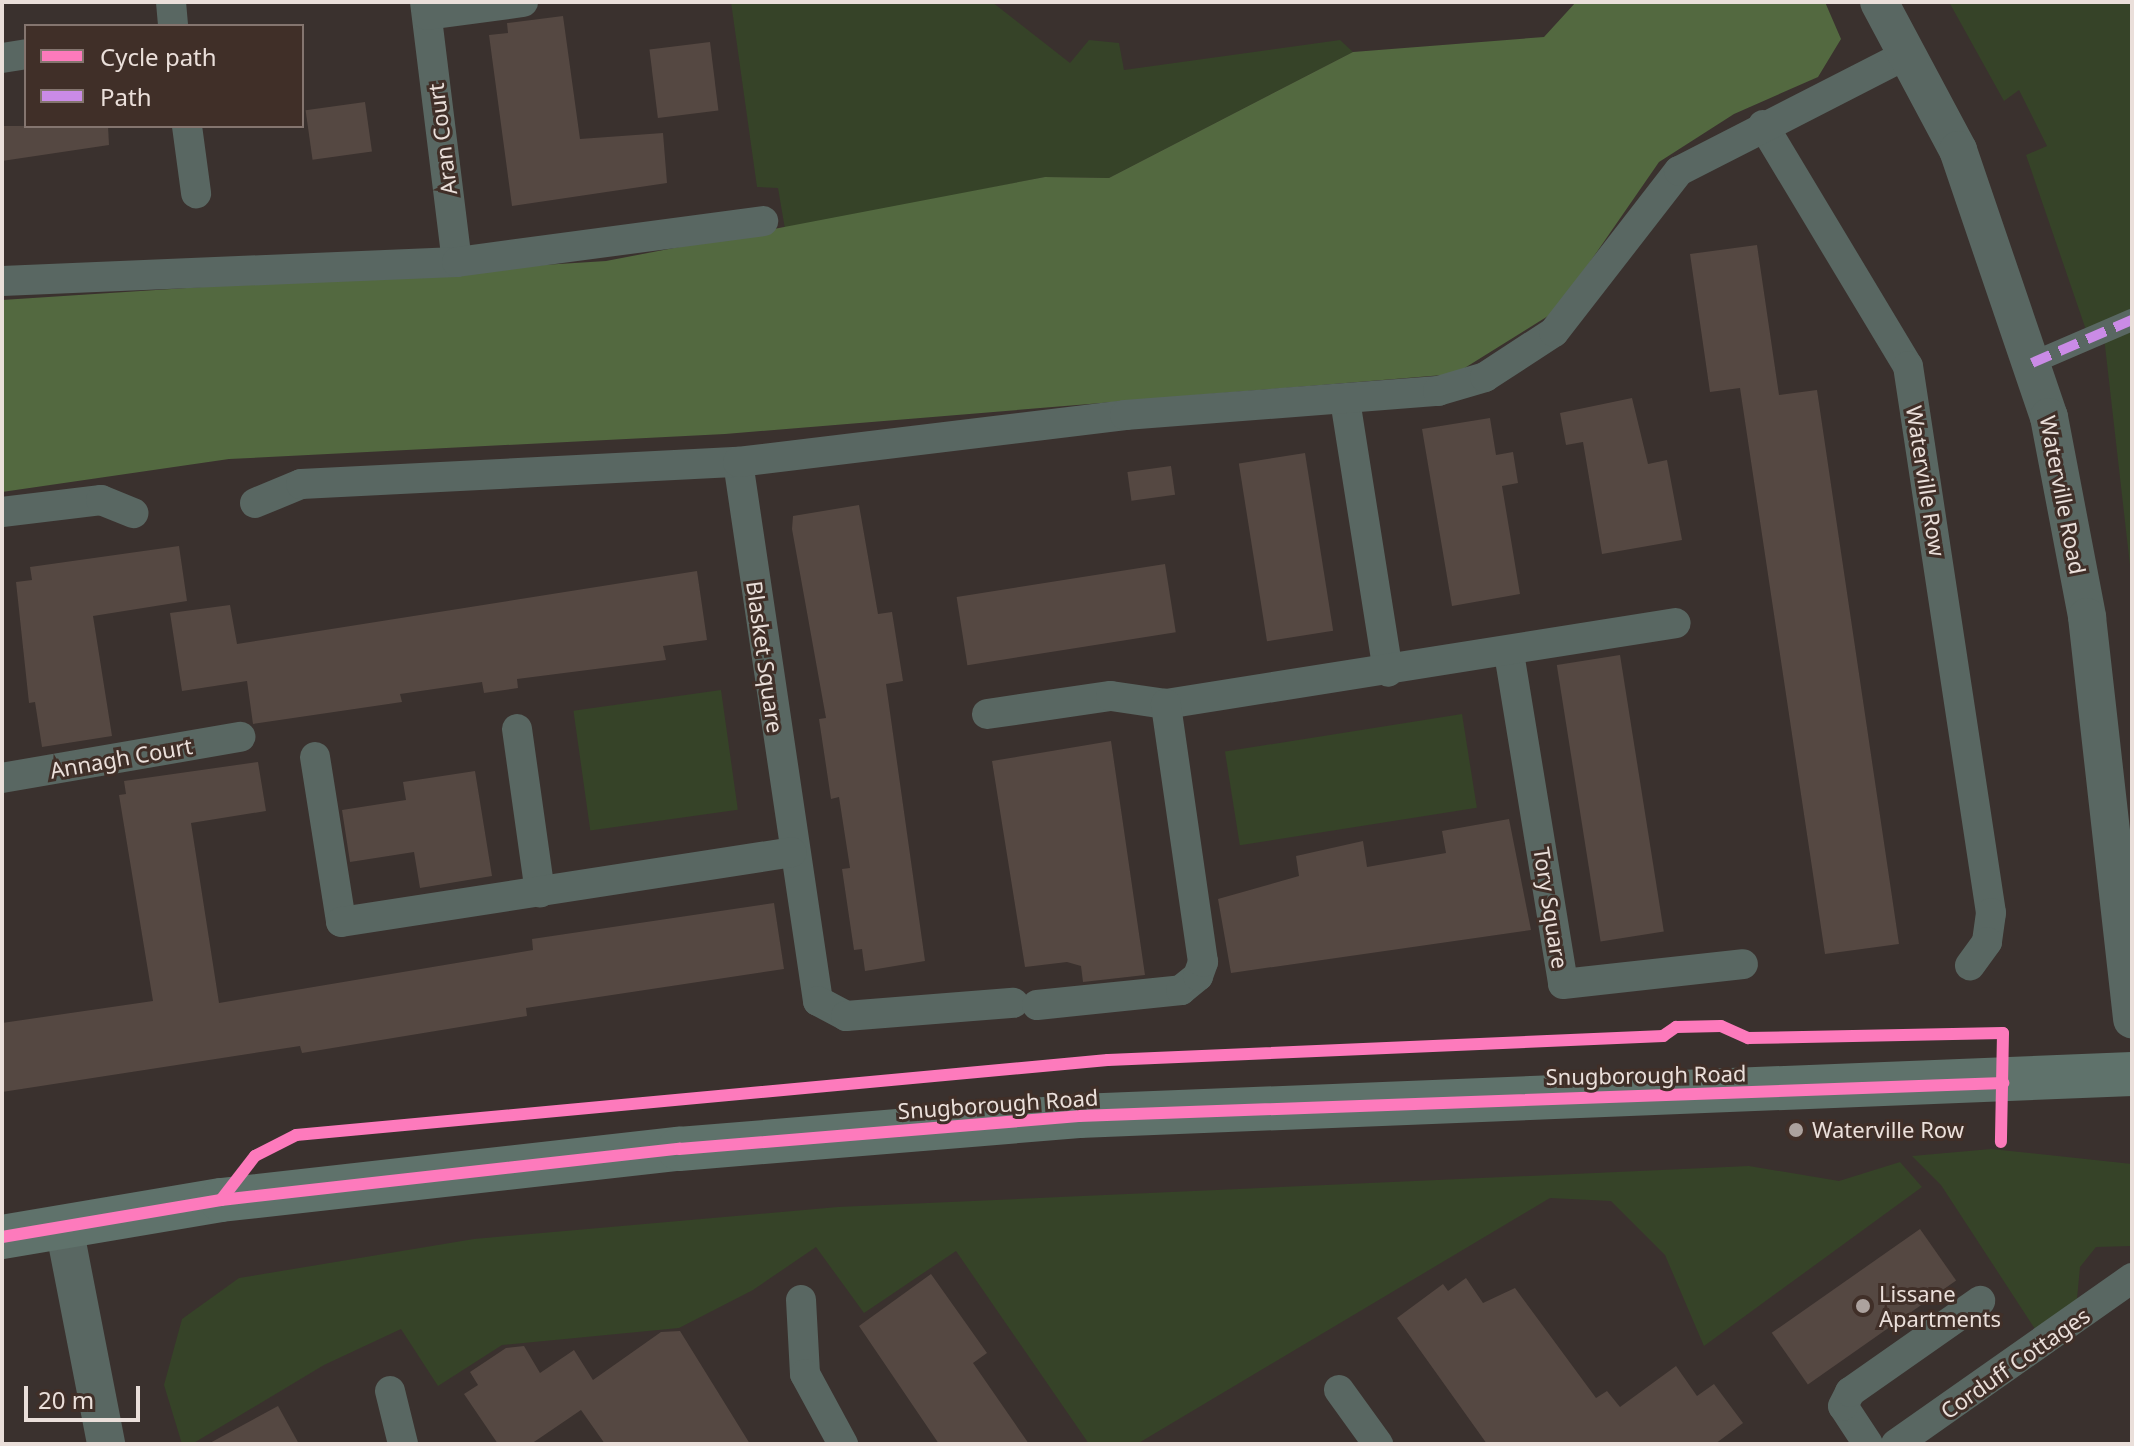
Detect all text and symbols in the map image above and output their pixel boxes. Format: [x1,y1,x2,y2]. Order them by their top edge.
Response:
legend [24,24,304,128]
text: Cycle path [100,40,217,73]
text: Path [100,80,151,113]
street label: Aran Court [422,82,462,196]
street label: Waterville Row [1901,404,1951,558]
street label: Waterville Road [2035,413,2091,577]
street label: Blasket Square [741,579,789,735]
street label: Annagh Court [48,732,194,784]
street label: Tory Square [1528,845,1574,971]
street label: Snugborough Road [1545,1060,1747,1090]
street label: Snugborough Road [897,1084,1099,1124]
place label: Waterville Row [1812,1117,1964,1143]
marker: Waterville Row [1787,1121,1805,1139]
place label: Lissane Apartments [1879,1280,2001,1332]
marker: Lissane Apartments [1854,1297,1872,1315]
street label: Corduff Cottages [1935,1302,2095,1424]
scale bar [28,1370,144,1420]
text: 20 m [38,1383,94,1416]

